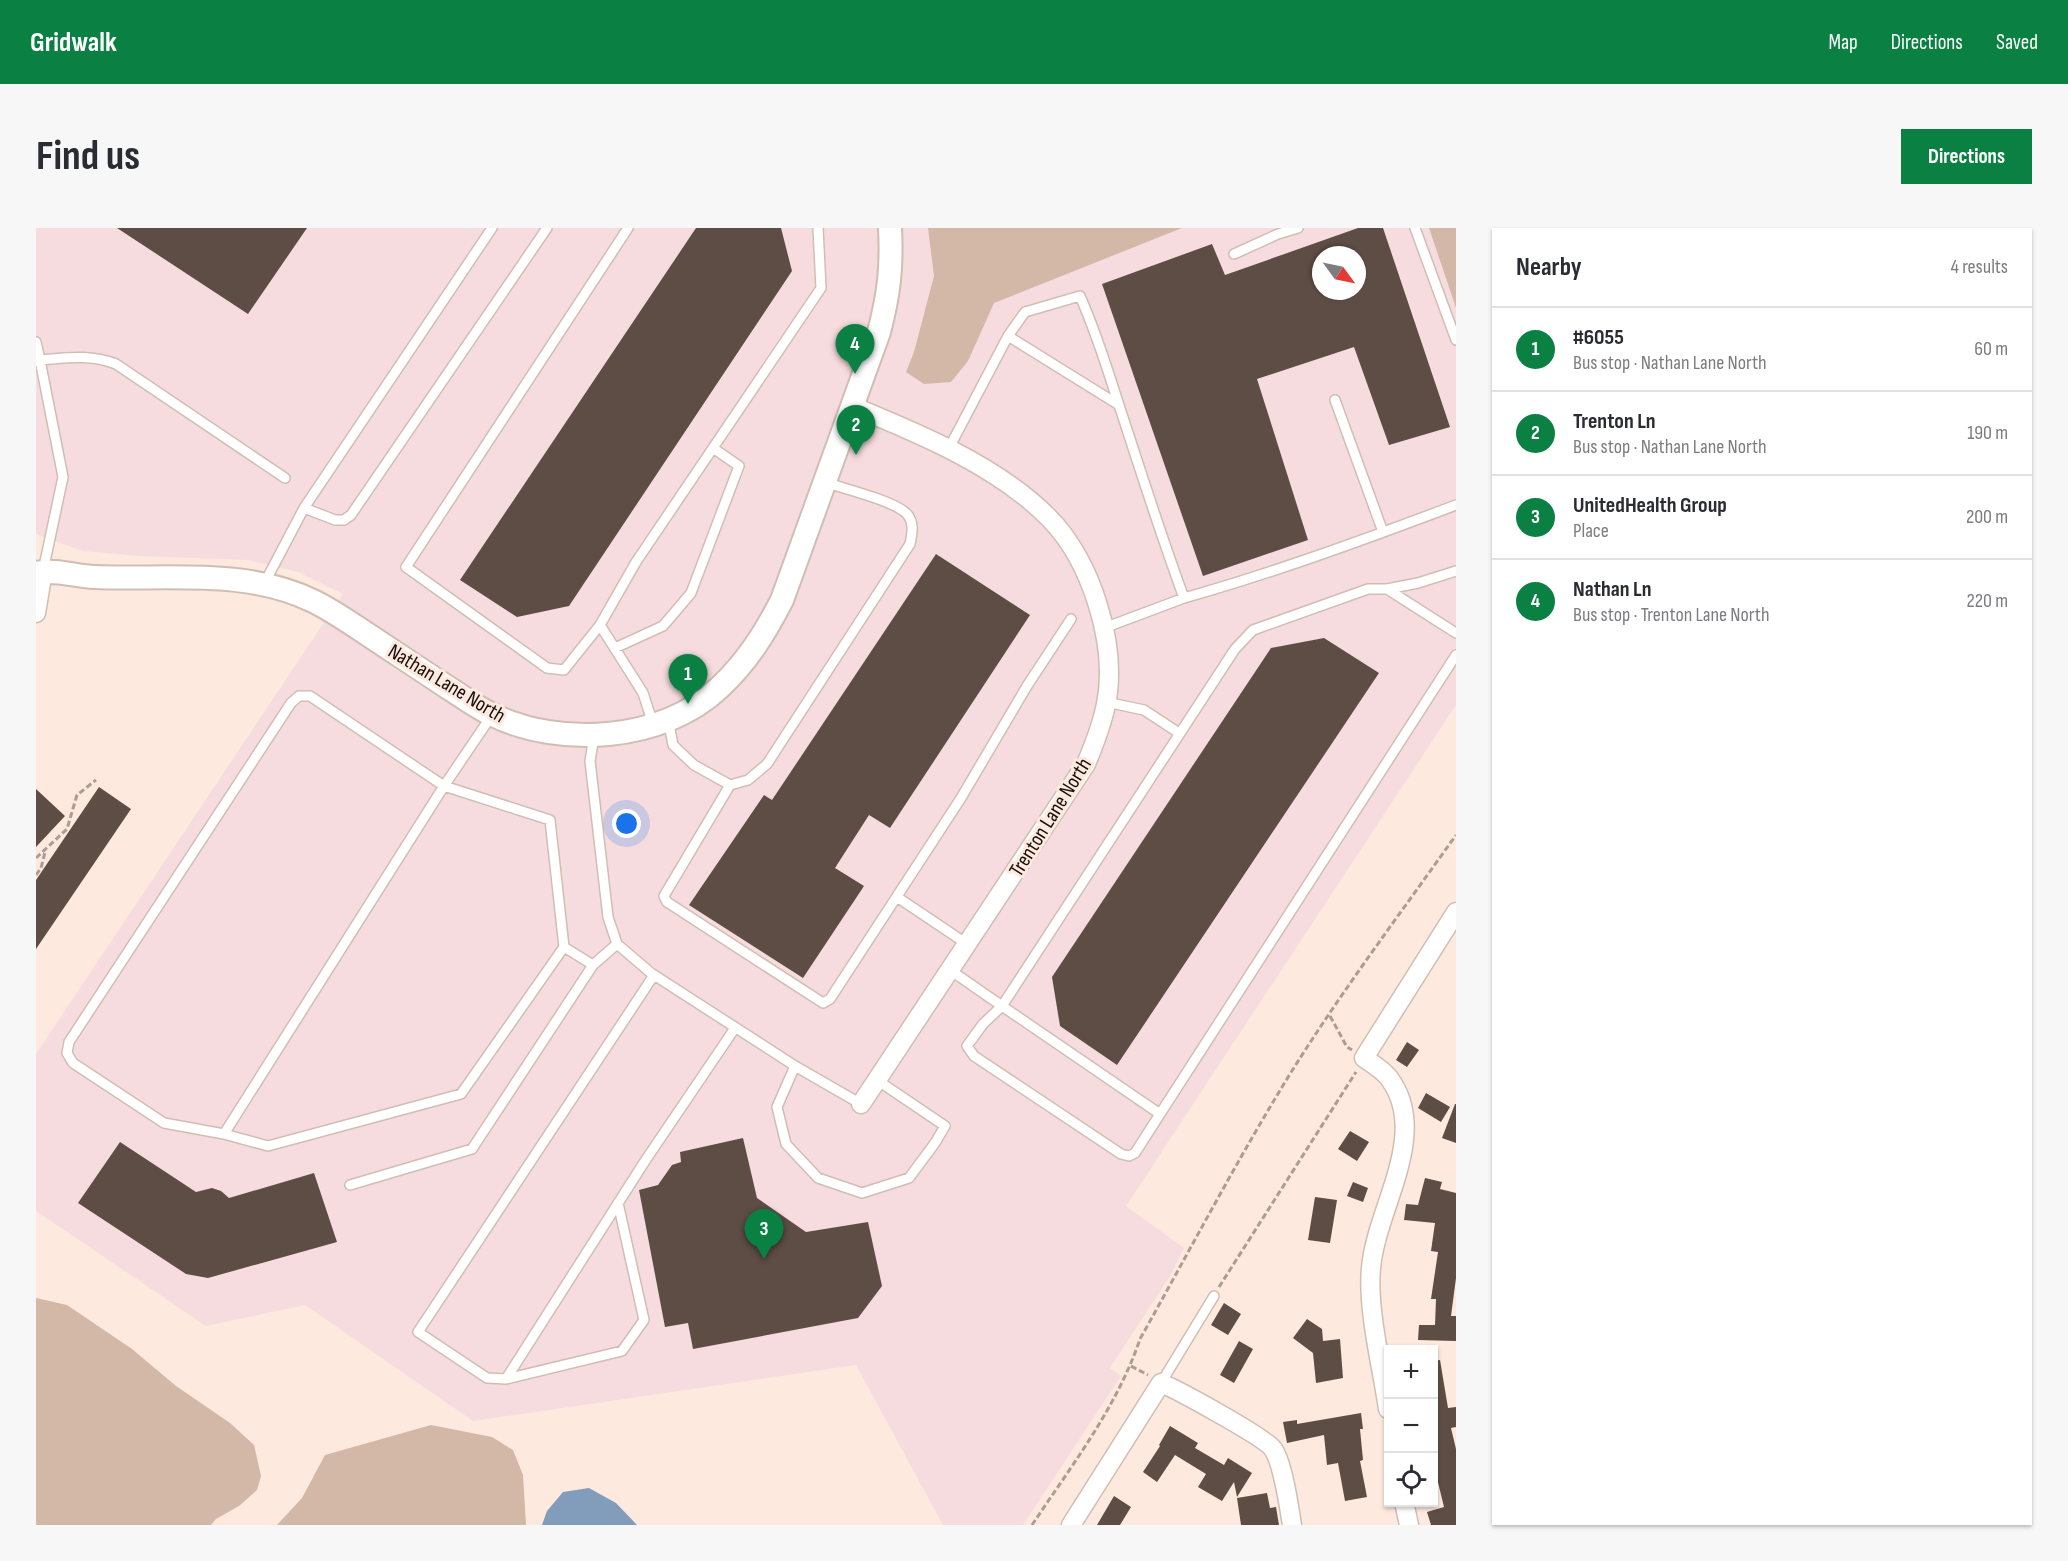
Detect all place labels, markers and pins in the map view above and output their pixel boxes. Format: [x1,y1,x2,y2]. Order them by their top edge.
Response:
pin: 4 [836,324,874,374]
pin: 2 [836,406,876,455]
pin: 1 [668,654,708,704]
pin: 3 [744,1210,784,1259]

